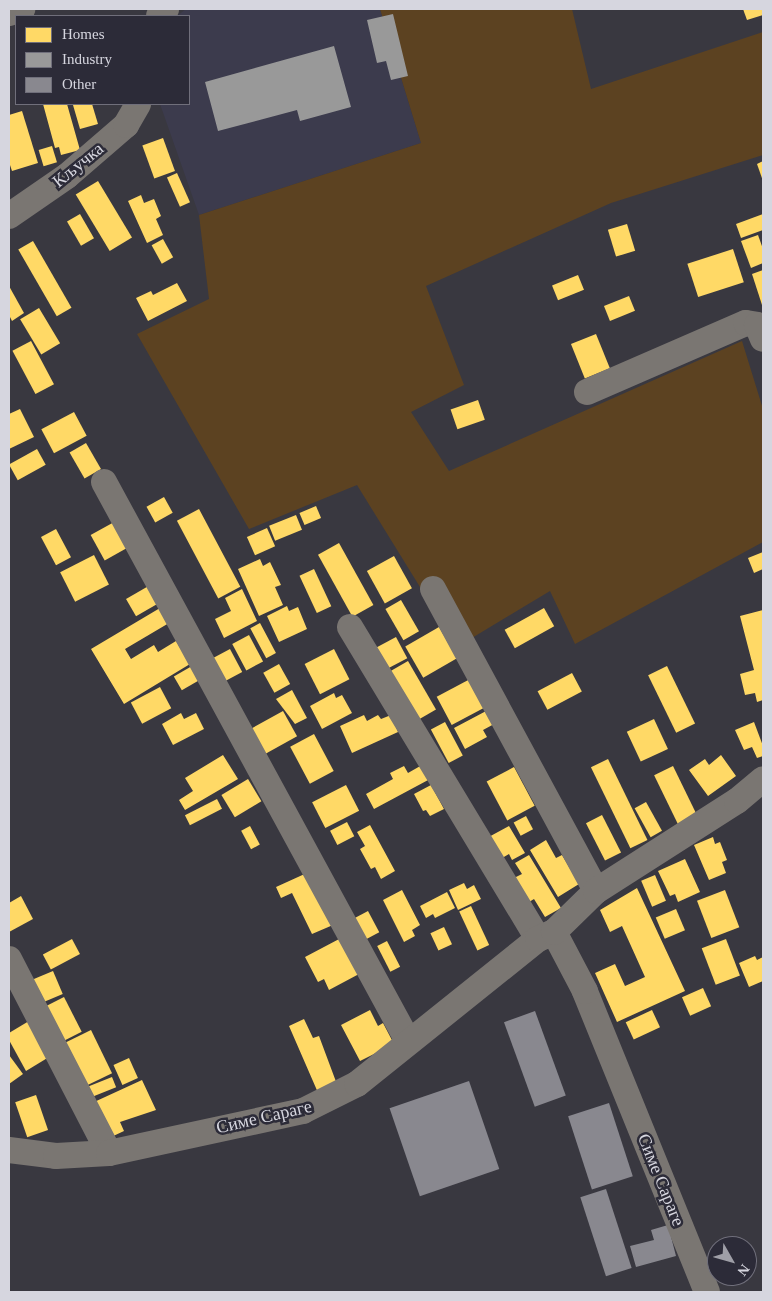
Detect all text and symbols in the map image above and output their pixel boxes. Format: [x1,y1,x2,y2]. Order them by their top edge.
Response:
legend [15,15,190,105]
text: Homes [62,26,105,42]
text: Industry [62,51,112,67]
text: Other [62,76,96,92]
street label: Кључка [48,138,108,192]
street label: Симе Сараге [214,1095,314,1139]
street label: Симе Сараге [633,1131,689,1229]
north arrow [707,1236,757,1286]
text: N [734,1261,752,1279]

